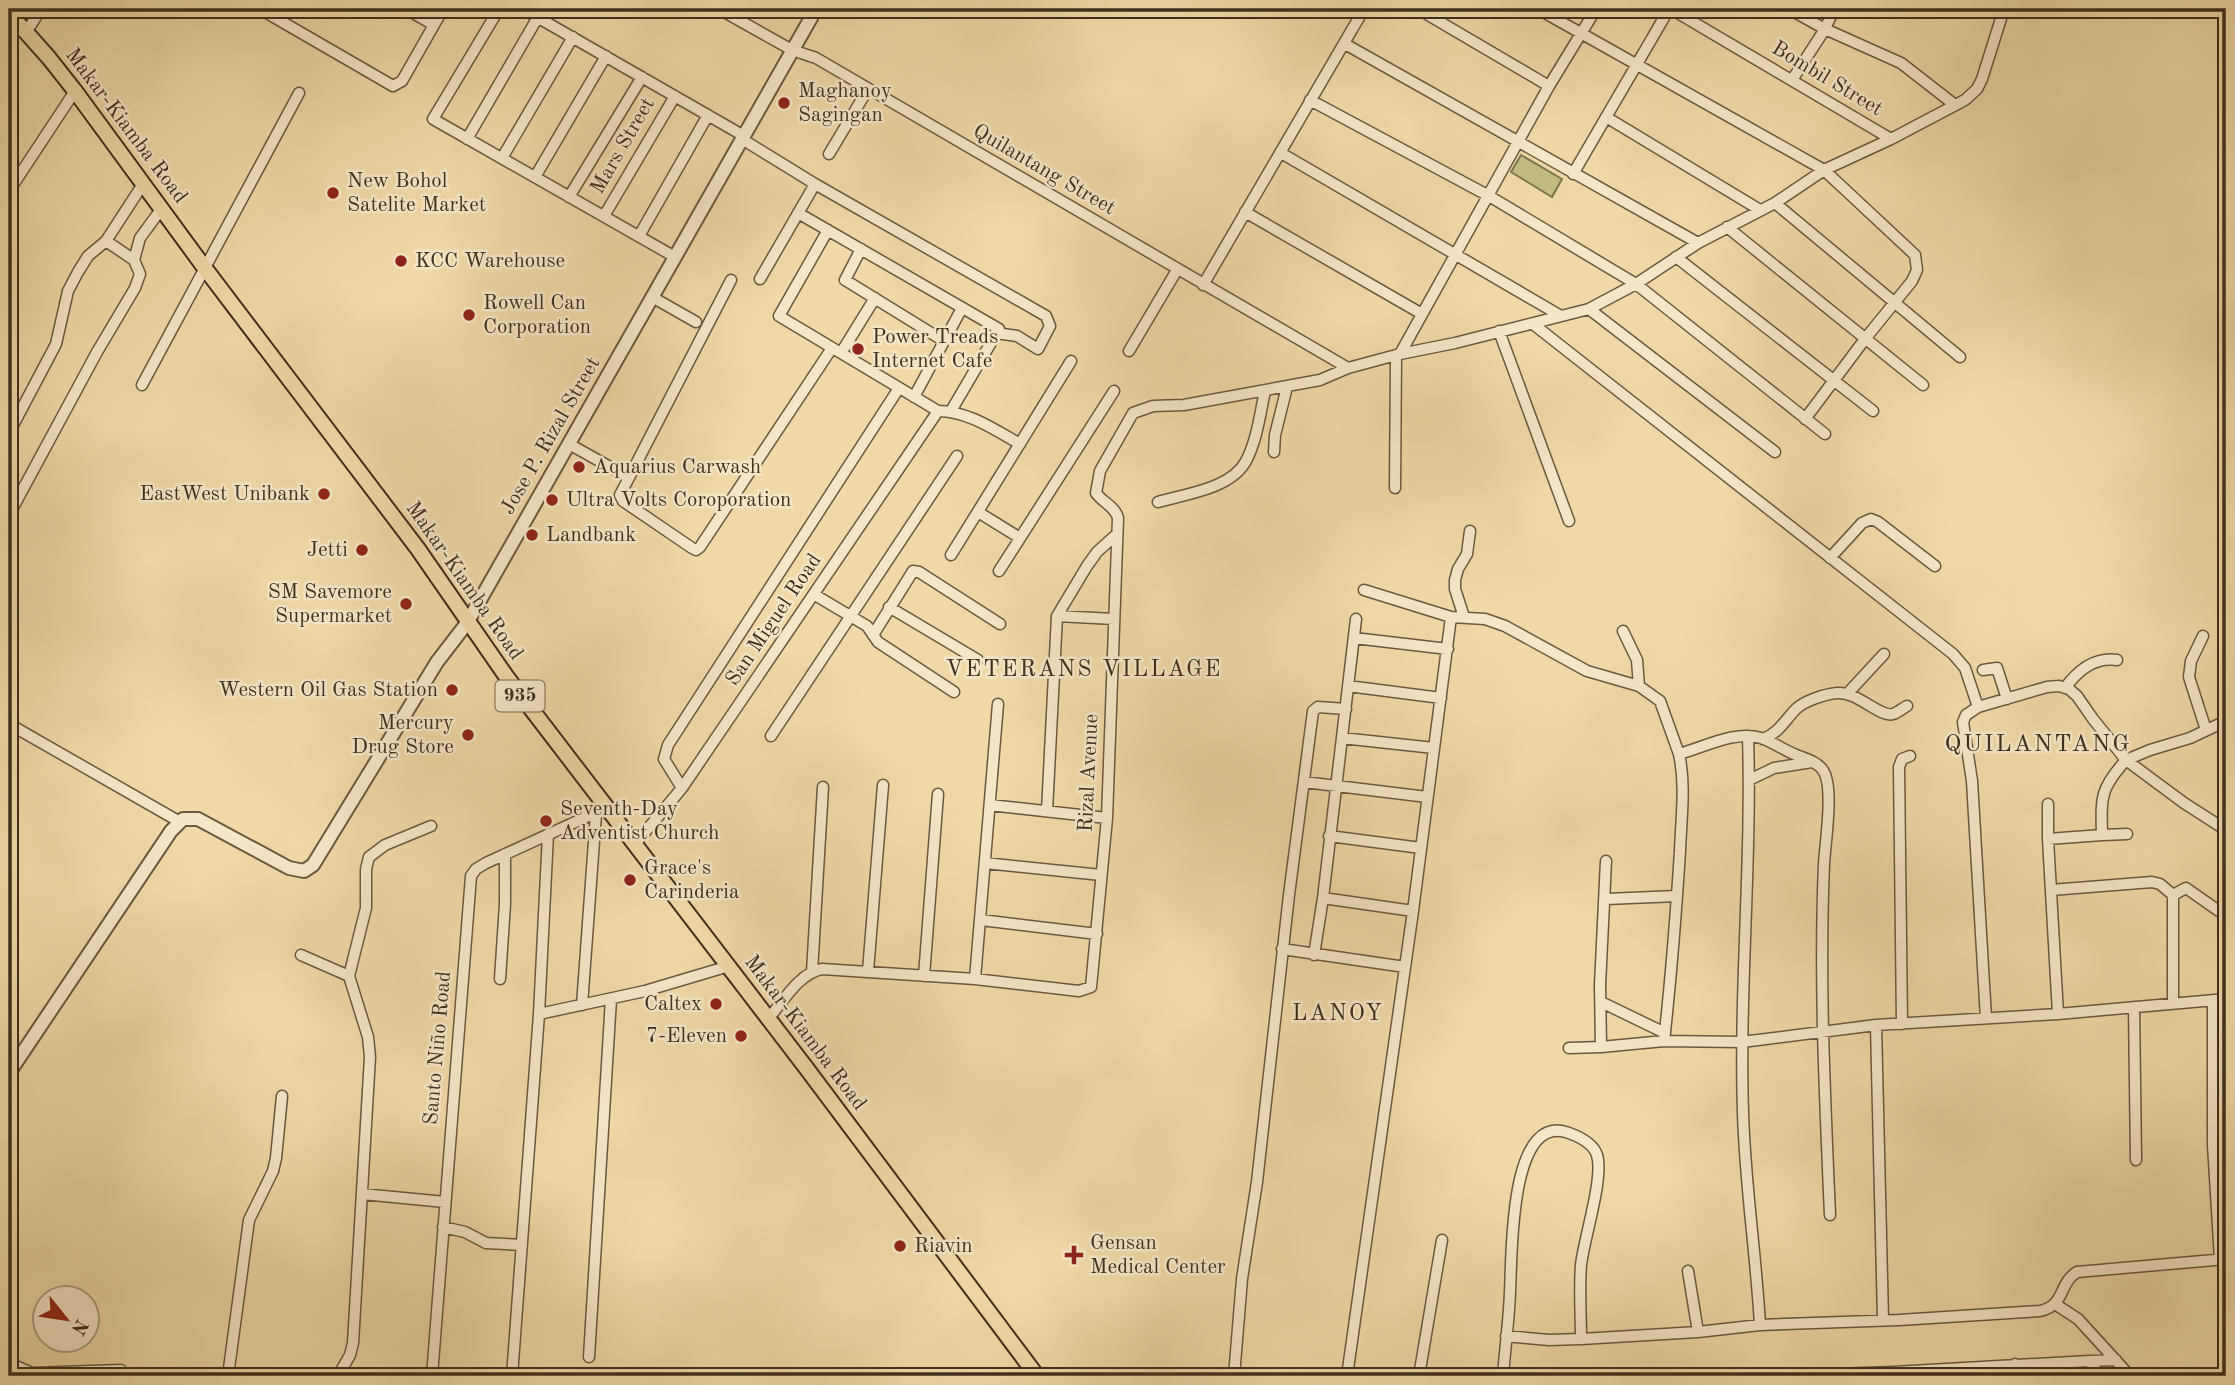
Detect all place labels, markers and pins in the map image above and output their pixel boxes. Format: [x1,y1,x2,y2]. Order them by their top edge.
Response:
place label: Maghanoy Sagingan [798,81,892,126]
marker: Maghanoy Sagingan [776,95,792,111]
place label: New Bohol Satelite Market [347,171,486,216]
marker: New Bohol Satelite Market [325,185,341,201]
place label: KCC Warehouse [415,251,565,272]
marker: KCC Warehouse [393,253,409,269]
place label: Rowell Can Corporation [483,293,591,338]
marker: Rowell Can Corporation [461,307,477,323]
place label: Power Treads Internet Cafe [872,327,998,372]
marker: Power Treads Internet Cafe [850,341,866,357]
place label: Aquarius Carwash [593,457,761,478]
marker: Aquarius Carwash [571,459,587,475]
place label: EastWest Unibank [139,484,310,505]
marker: EastWest Unibank [316,486,332,502]
place label: Ultra Volts Coroporation [566,490,791,511]
marker: Ultra Volts Coroporation [544,492,560,508]
place label: Landbank [546,525,636,546]
marker: Landbank [524,527,540,543]
place label: Jetti [307,540,348,561]
marker: Jetti [354,542,370,558]
place label: SM Savemore Supermarket [268,582,392,627]
marker: SM Savemore Supermarket [398,596,414,612]
place label: Western Oil Gas Station [218,680,438,701]
marker: Western Oil Gas Station [444,682,460,698]
place label: Mercury Drug Store [352,713,454,758]
marker: Mercury Drug Store [460,727,476,743]
place label: Seventh-Day Adventist Church [560,799,719,844]
marker: Seventh-Day Adventist Church [538,813,554,829]
place label: Grace's Carinderia [644,858,739,903]
marker: Grace's Carinderia [622,872,638,888]
place label: Caltex [644,994,702,1015]
marker: Caltex [708,996,724,1012]
place label: 7-Eleven [646,1026,727,1047]
marker: 7-Eleven [733,1028,749,1044]
place label: Gensan Medical Center [1090,1233,1226,1278]
place label: Riavin [914,1236,973,1257]
marker: Riavin [892,1238,908,1254]
marker: Gensan Medical Center [1064,1245,1084,1265]

